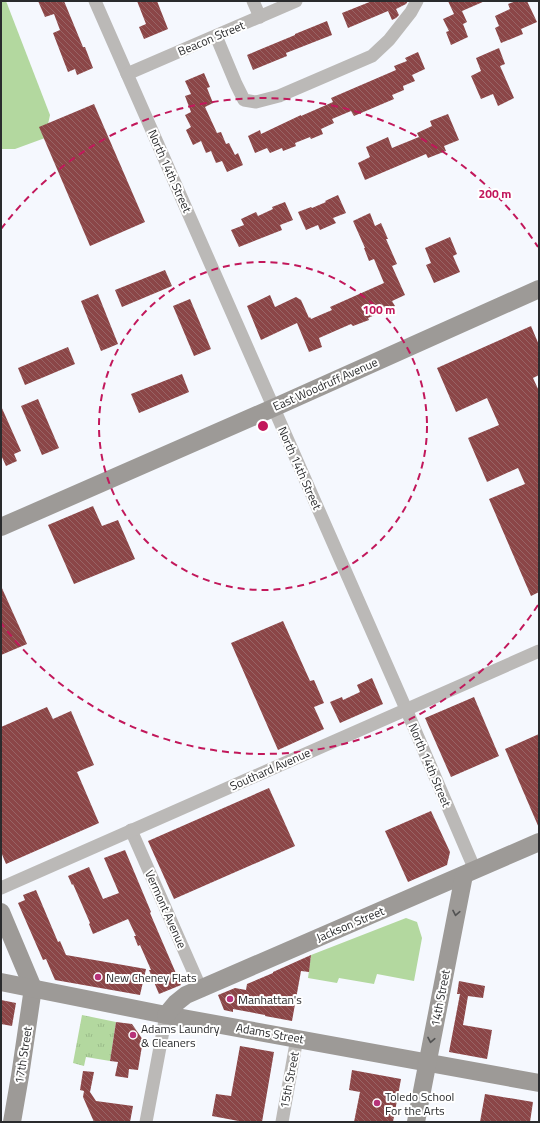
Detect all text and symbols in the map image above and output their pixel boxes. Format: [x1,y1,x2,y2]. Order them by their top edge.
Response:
street label: Beacon Street [175,15,248,61]
street label: North 14th Street [143,126,197,216]
text: 200 m [479,184,511,203]
text: 100 m [363,300,395,319]
street label: East Woodruff Avenue [269,352,381,416]
centre of rings [256,419,270,433]
street label: North 14th Street [273,423,327,513]
street label: North 14th Street [404,720,457,811]
street label: Southard Avenue [227,743,313,795]
street label: Vermont Avenue [140,867,192,951]
street label: Jackson Street [313,901,388,947]
one-way arrow [453,910,461,916]
street label: 14th Street [425,967,455,1028]
place label: New Cheney Flats [106,968,197,987]
marker: New Cheney Flats [93,972,103,982]
place label: Manhattan's [238,990,302,1009]
marker: Manhattan's [225,994,235,1004]
street label: Adams Street [235,1018,306,1048]
place label: Adams Laundry & Cleaners [141,1019,220,1052]
street label: 17th Street [9,1024,37,1085]
marker: Adams Laundry & Cleaners [128,1030,138,1040]
one-way arrow [428,1037,436,1043]
street label: 15th Street [274,1049,304,1110]
place label: Toledo School For the Arts [385,1087,454,1120]
marker: Toledo School For the Arts [372,1098,382,1108]

